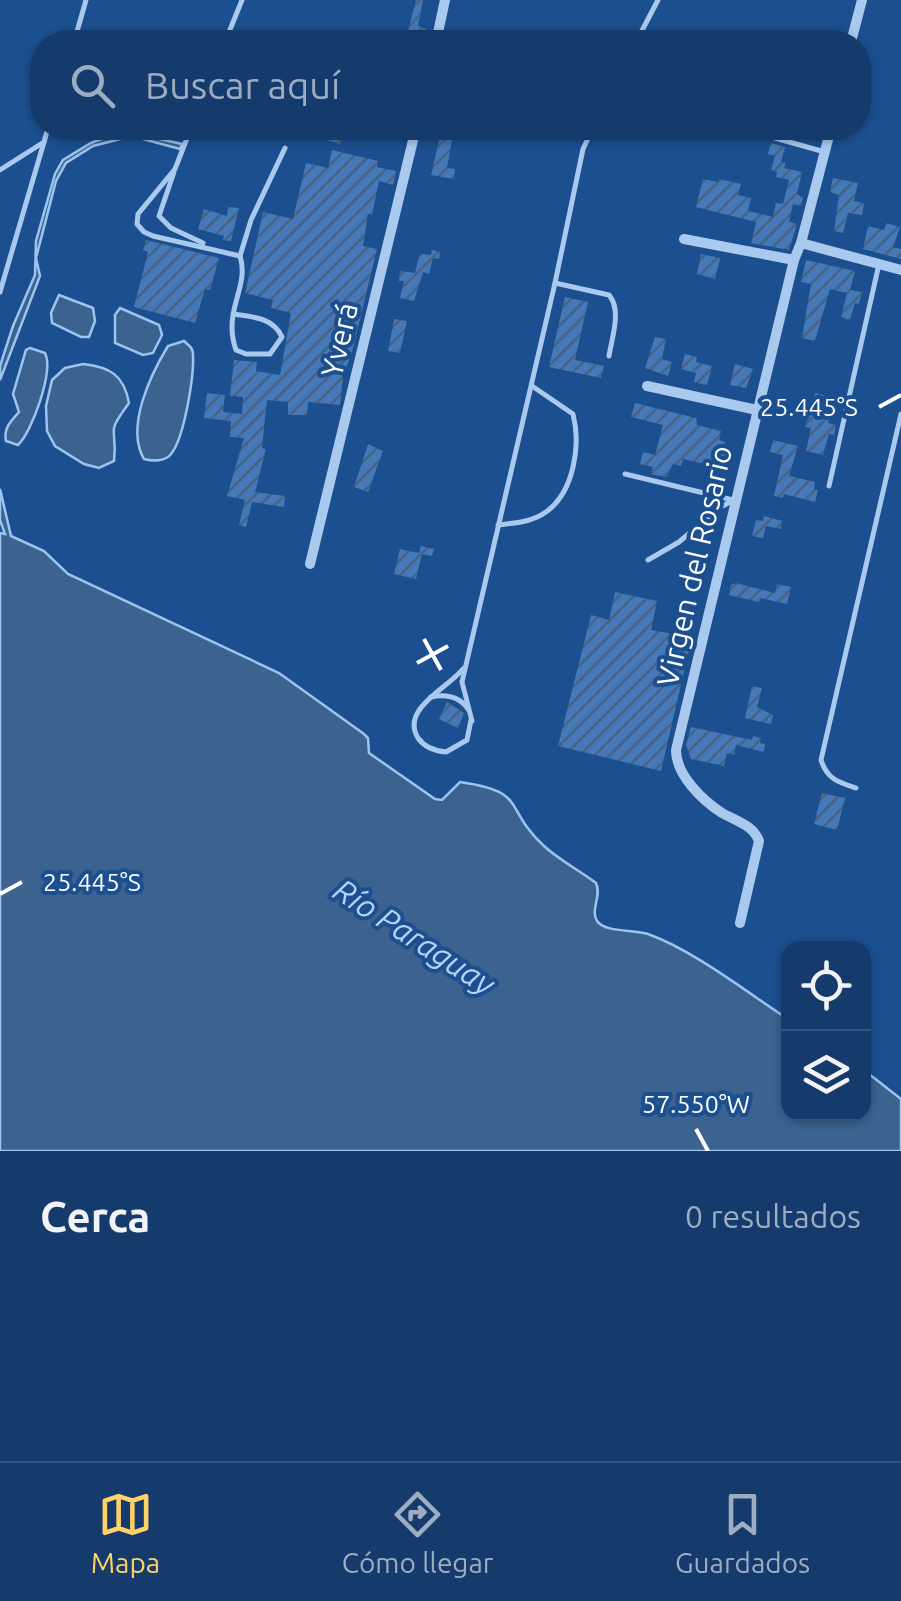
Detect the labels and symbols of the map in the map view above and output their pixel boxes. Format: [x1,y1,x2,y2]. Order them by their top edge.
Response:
street label: Yverá [314,299,364,380]
text: 25.445°S [760,393,858,421]
street label: Virgen del Rosario [650,442,738,690]
text: 25.445°S [43,868,141,896]
water label: Río Paraguay [327,871,502,1002]
text: 57.550°W [642,1090,750,1118]

